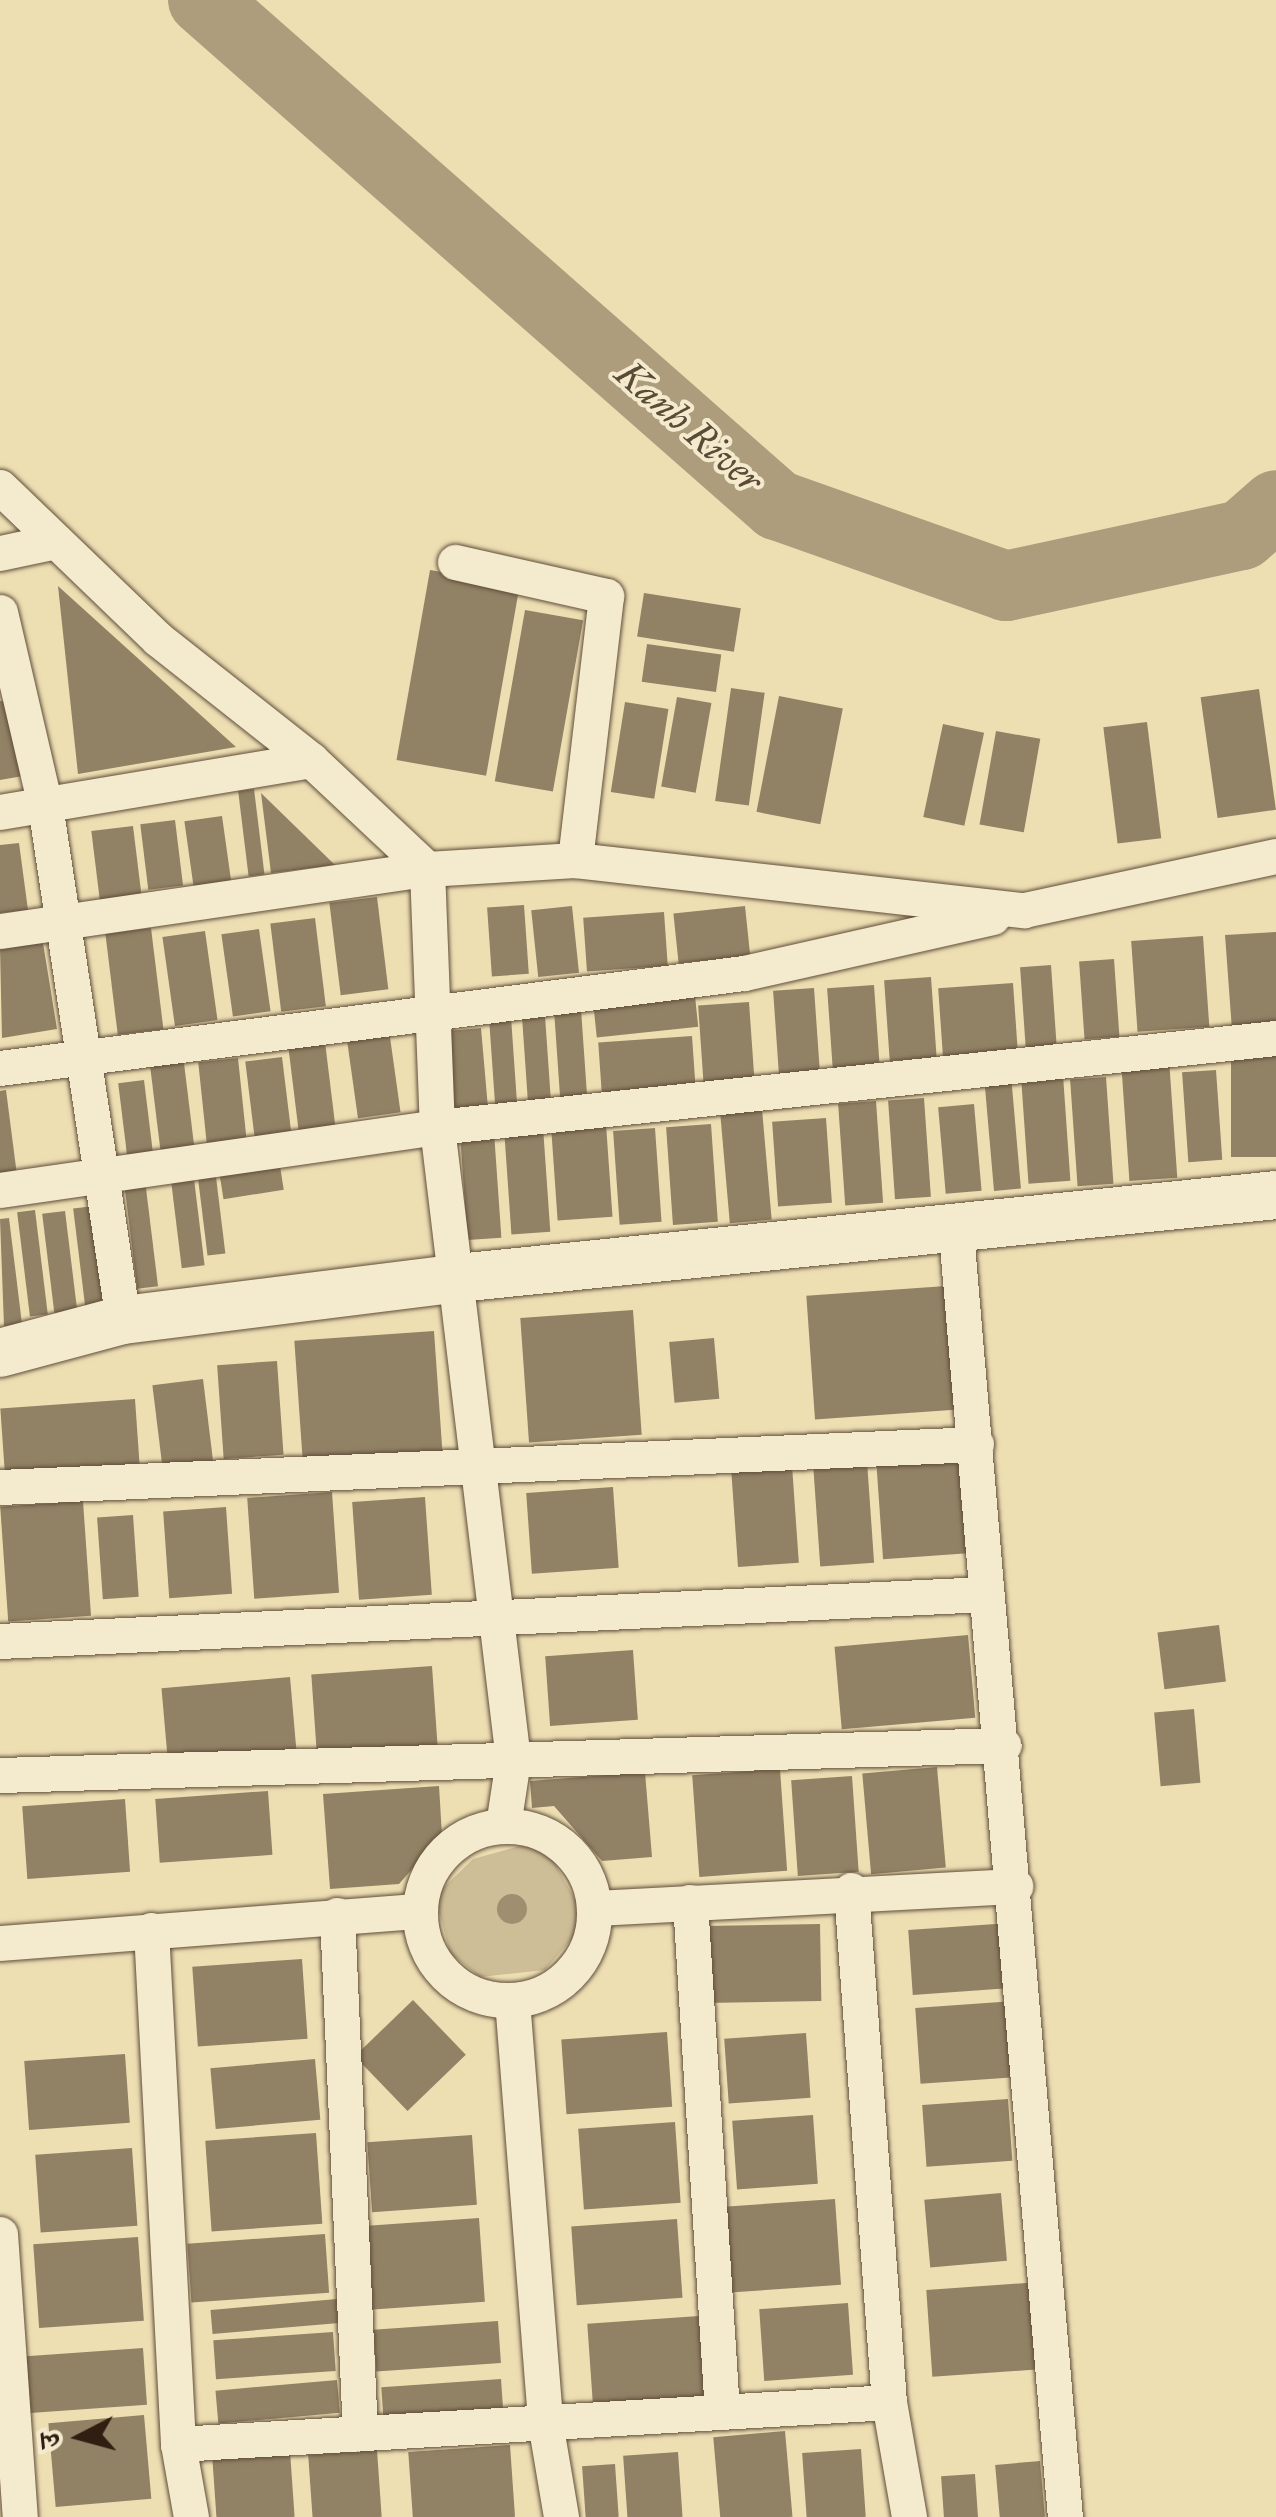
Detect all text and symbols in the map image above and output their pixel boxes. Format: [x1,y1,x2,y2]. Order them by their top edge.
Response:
water label: Kanh River [606,351,772,503]
north arrow [30,2387,130,2487]
text: उ [32,2431,68,2449]

